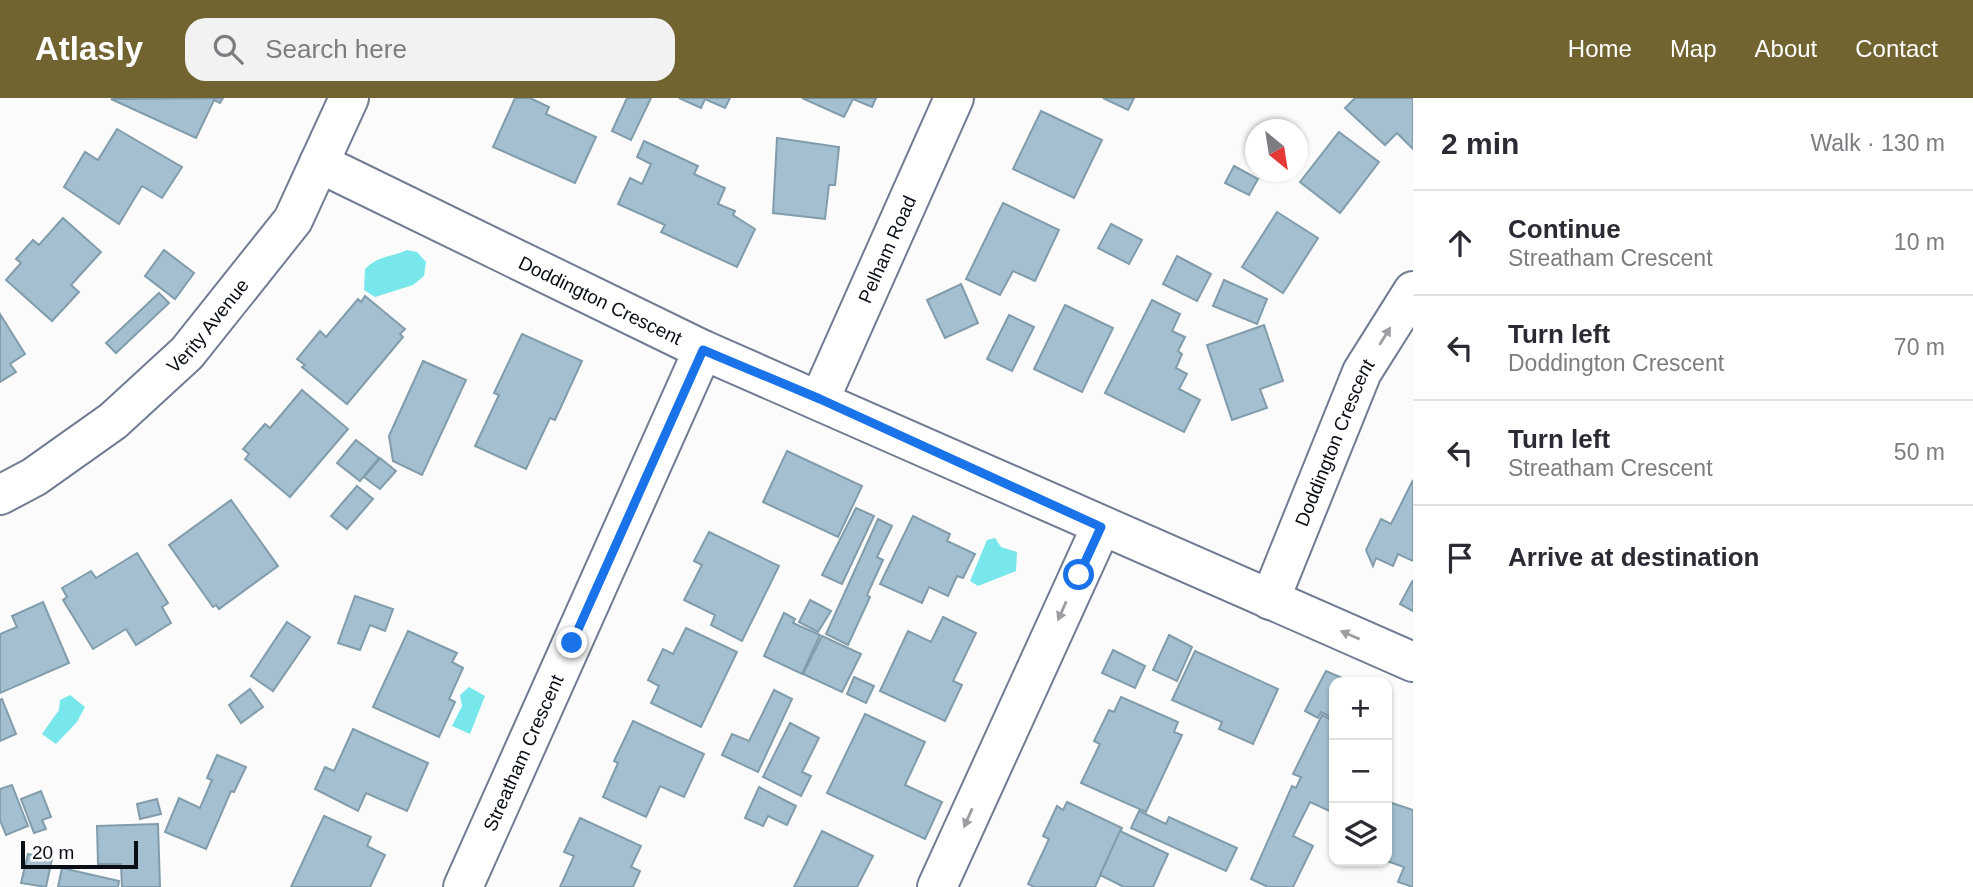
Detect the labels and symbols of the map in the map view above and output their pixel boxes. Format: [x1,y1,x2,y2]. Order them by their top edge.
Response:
north arrow [1245,119,1308,182]
street label: Pelham Road [854,192,920,306]
street label: Doddington Crescent [515,252,686,349]
street label: Verity Avenue [163,275,253,377]
one-way arrow [1378,326,1391,346]
street label: Doddington Crescent [1291,355,1379,529]
route start [1063,559,1094,590]
one-way arrow [1056,601,1068,621]
route end [556,627,587,658]
one-way arrow [1340,629,1361,640]
street label: Streatham Crescent [479,671,568,834]
one-way arrow [962,808,973,829]
scale bar [21,838,138,870]

